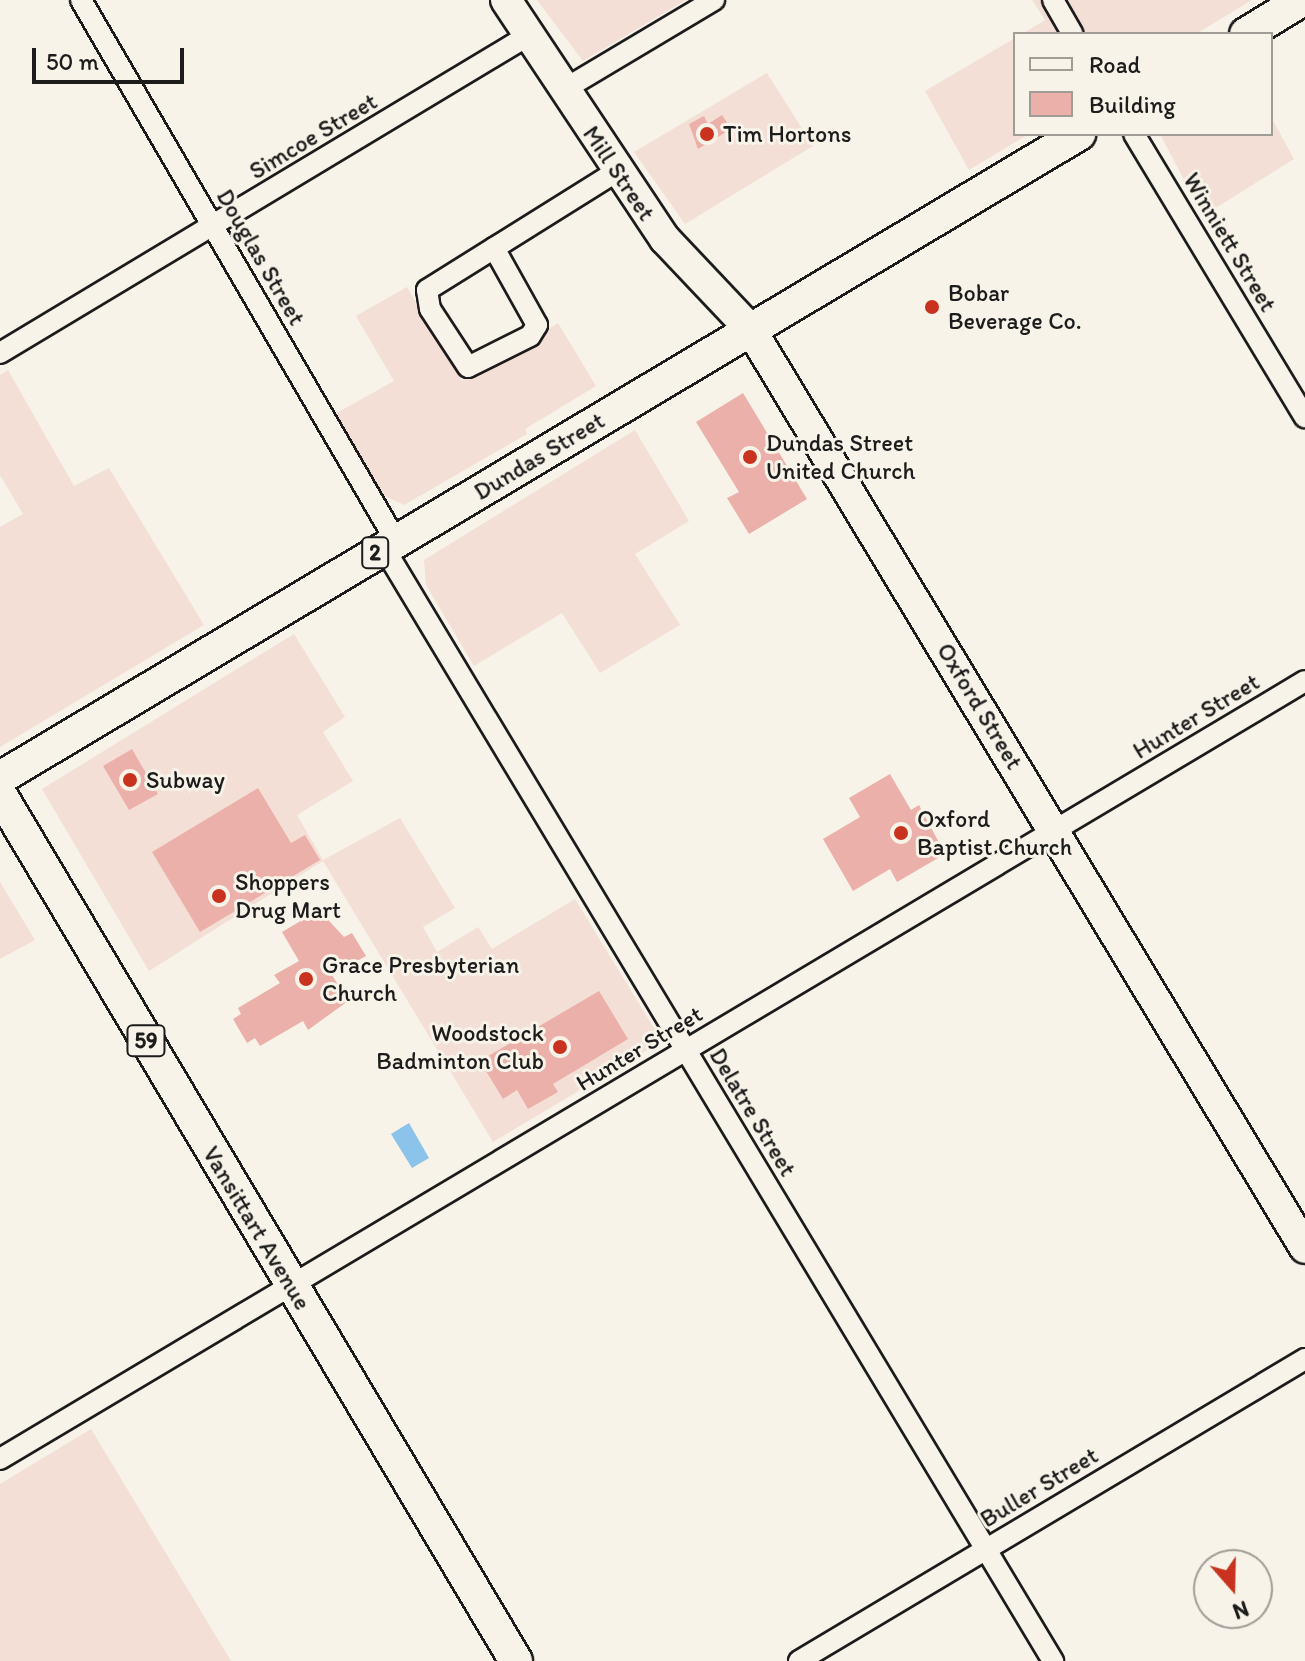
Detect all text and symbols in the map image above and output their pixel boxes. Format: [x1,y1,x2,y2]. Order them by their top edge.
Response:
scale bar [36,32,188,82]
legend [1013,32,1273,136]
text: 50 m [46,47,99,76]
text: Road [1089,50,1141,79]
street label: Simcoe Street [244,87,382,185]
text: Building [1089,90,1176,119]
street label: Mill Street [577,120,661,226]
place label: Tim Hortons [723,120,852,148]
marker: Tim Hortons [698,125,716,143]
street label: Winniett Street [1177,167,1283,317]
street label: Douglas Street [210,184,312,330]
place label: Bobar Beverage Co. [948,279,1082,335]
marker: Bobar Beverage Co. [923,298,941,316]
street label: Dundas Street [469,406,609,506]
place label: Dundas Street United Church [766,429,915,485]
marker: Dundas Street United Church [741,448,759,466]
road number: 2 [361,535,389,571]
street label: Oxford Street [931,638,1029,774]
street label: Hunter Street [1128,667,1264,765]
place label: Subway [146,766,225,794]
marker: Subway [121,771,139,789]
place label: Oxford Baptist Church [917,805,1073,861]
marker: Oxford Baptist Church [892,824,910,842]
place label: Shoppers Drug Mart [235,868,341,924]
marker: Shoppers Drug Mart [210,887,228,905]
place label: Grace Presbyterian Church [322,951,520,1007]
marker: Grace Presbyterian Church [297,970,315,988]
street label: Hunter Street [571,999,707,1097]
place label: Woodstock Badminton Club [376,1019,544,1075]
road number: 59 [126,1023,166,1059]
marker: Woodstock Badminton Club [551,1038,569,1056]
street label: Delatre Street [703,1043,803,1181]
street label: Vansittart Avenue [197,1141,317,1315]
street label: Buller Street [975,1441,1103,1533]
north arrow [1193,1549,1273,1629]
text: N [1229,1595,1252,1625]

